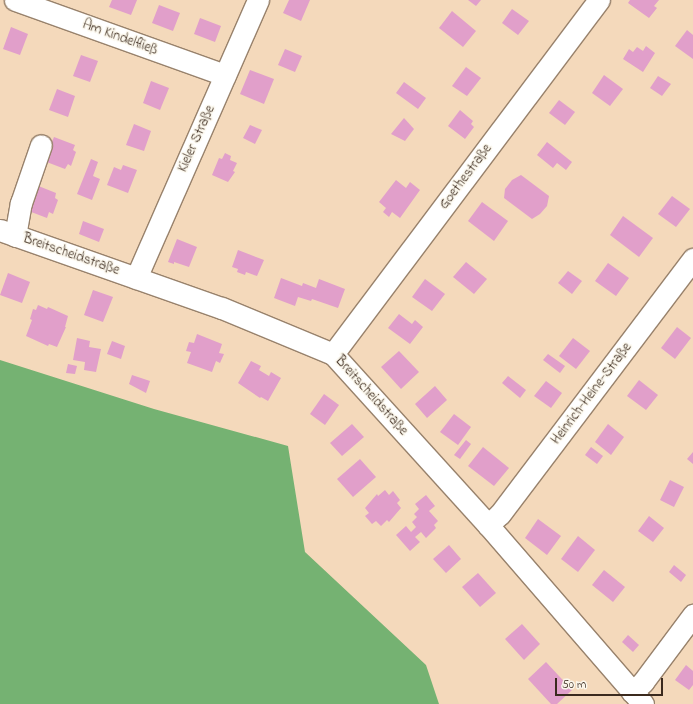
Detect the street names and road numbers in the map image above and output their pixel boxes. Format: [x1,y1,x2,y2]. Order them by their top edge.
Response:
street label: Am Kindelfließ [80,17,160,59]
street label: Kieler Straße [175,103,219,175]
street label: Goethestraße [436,141,496,213]
street label: Breitscheidstraße [20,231,122,279]
street label: Heinrich-Heine-Straße [548,340,636,448]
street label: Breitscheidstraße [331,353,411,439]

